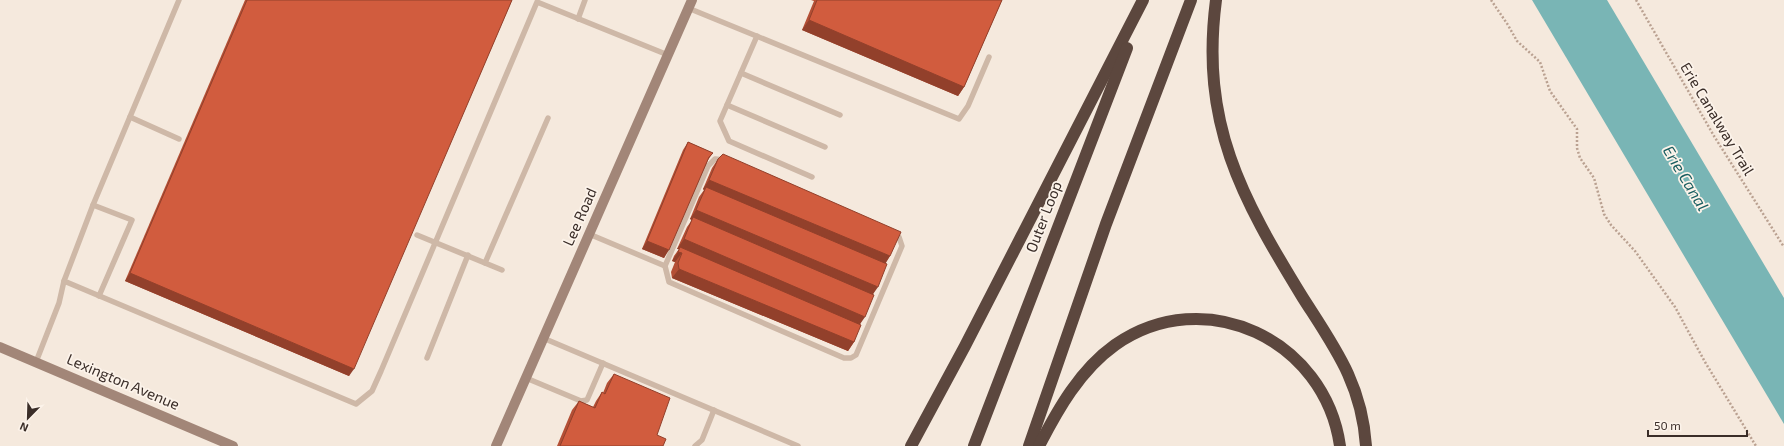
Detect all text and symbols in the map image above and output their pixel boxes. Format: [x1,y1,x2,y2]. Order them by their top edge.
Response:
street label: Erie Canalway Trail [1676,59,1758,179]
water label: Erie Canal [1659,142,1713,214]
street label: Outer Loop [1021,178,1065,255]
street label: Lee Road [558,185,600,248]
street label: Lexington Avenue [64,349,182,413]
north arrow [8,398,48,438]
scale bar [1648,412,1747,438]
text: 50 m [1654,418,1681,432]
text: N [18,420,30,435]

